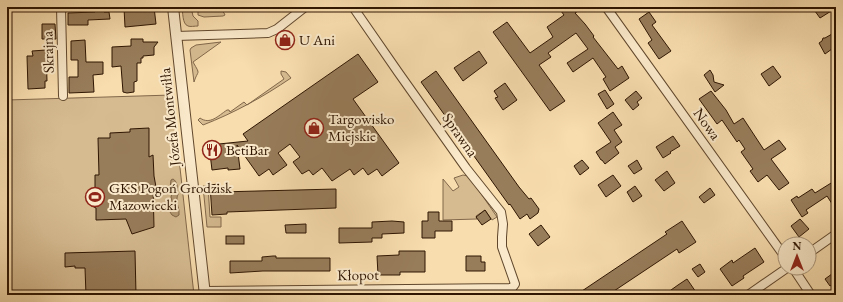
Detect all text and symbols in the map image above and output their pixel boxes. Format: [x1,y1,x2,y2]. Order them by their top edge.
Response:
shop icon: U Ani [274,29,296,51]
place label: U Ani [299,30,335,49]
street label: Skrajna [37,31,58,73]
street label: Józefa Montwiłła [155,67,184,169]
street label: Nowa [689,104,725,144]
place label: Targowisko Miejskie [328,109,394,145]
street label: Sprawna [438,109,482,161]
shop icon: Targowisko Miejskie [303,117,325,139]
restaurant icon: BetiBar [201,139,223,161]
place label: BetiBar [226,140,269,159]
place label: GKS Pogoń Grodzisk Mazowiecki [109,178,233,214]
sports icon: GKS Pogoń Grodzisk Mazowiecki [84,186,106,208]
north arrow [777,236,817,276]
text: N [793,239,802,253]
street label: Kłopot [337,265,379,284]

